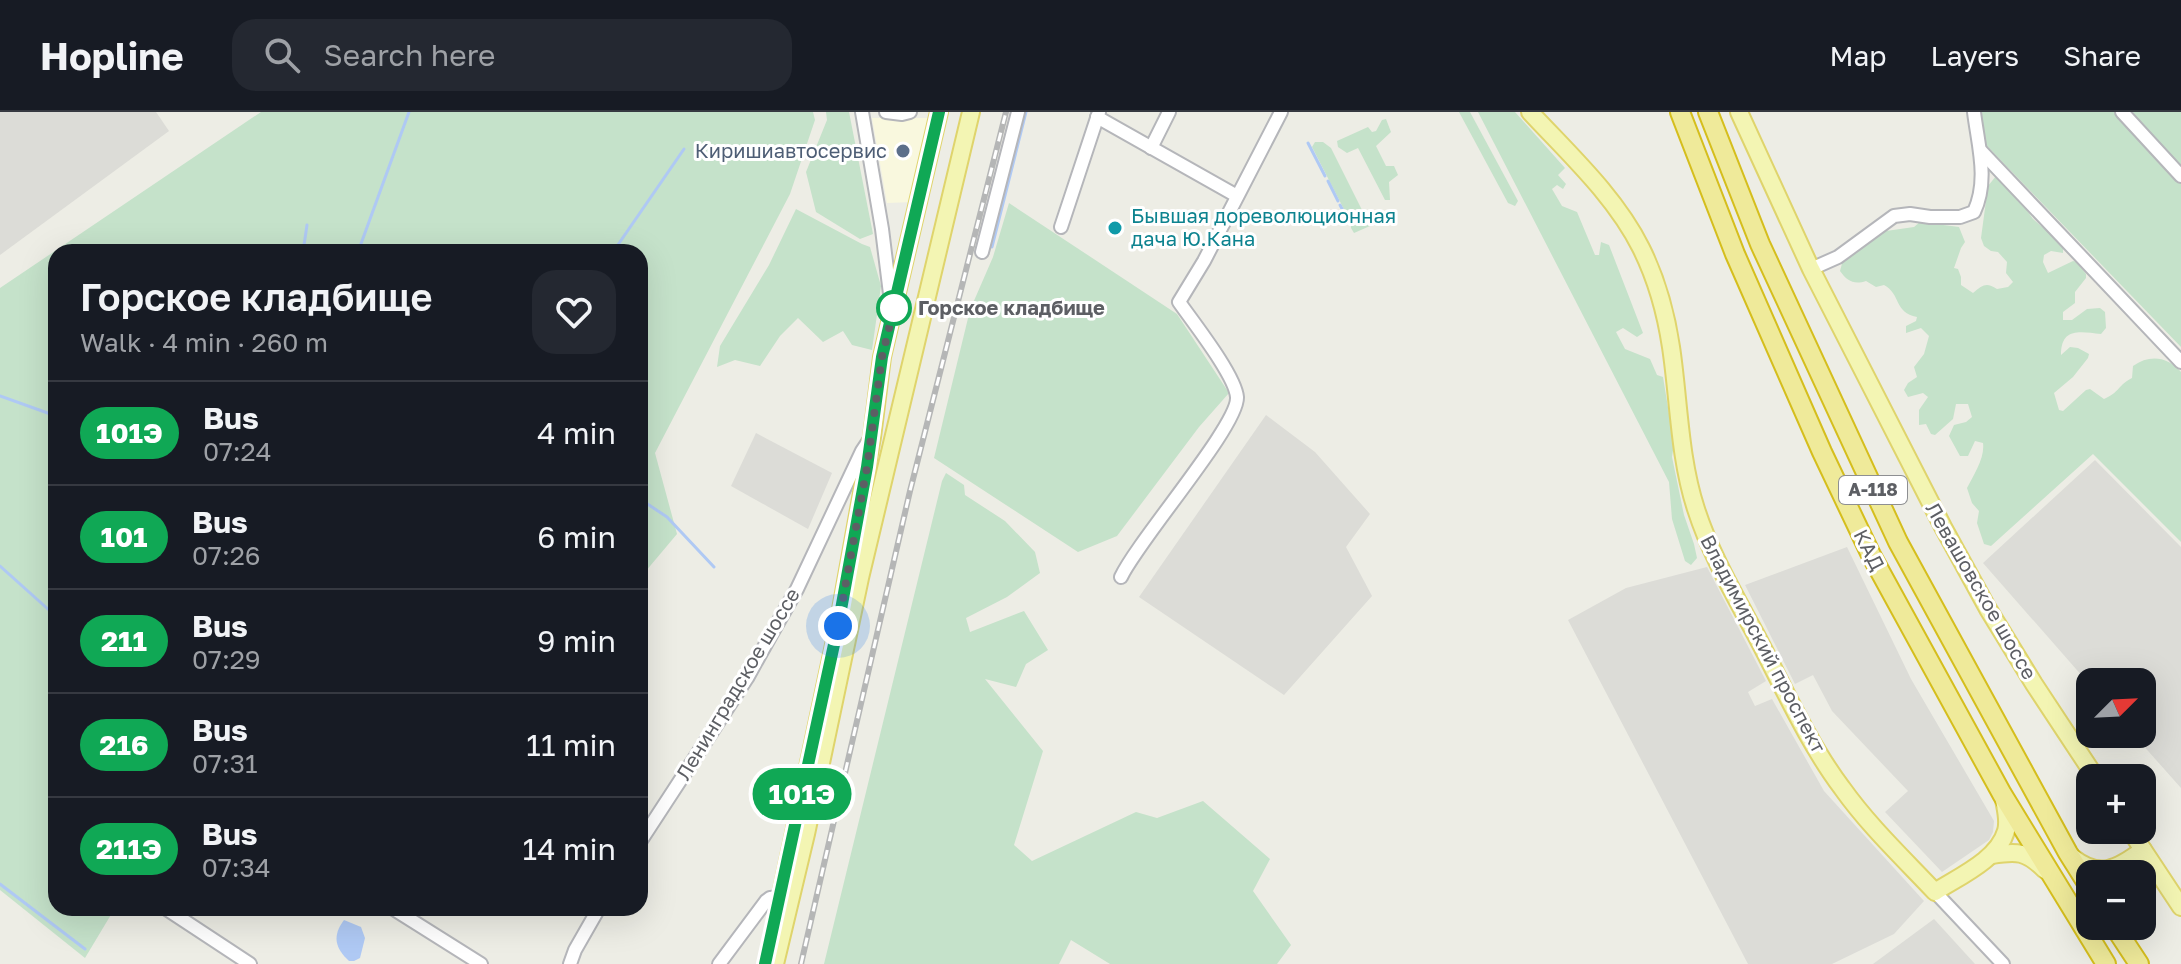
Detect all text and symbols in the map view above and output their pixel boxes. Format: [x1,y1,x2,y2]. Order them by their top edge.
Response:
search box [232,19,792,91]
text: Hopline [40,33,184,78]
icon: search [260,33,304,77]
text: Search here [324,37,496,73]
text: Map [1829,39,1887,72]
text: Layers [1931,39,2019,72]
text: Share [2063,39,2141,72]
place label: Киришиавтосервис [695,138,887,162]
marker: Киришиавтосервис [894,142,912,160]
place label: Бывшая дореволюционная дача Ю.Кана [1131,203,1396,250]
marker: Бывшая дореволюционная дача Ю.Кана [1106,219,1124,237]
button: heart [532,270,616,354]
text: Горское кладбище [80,274,433,319]
marker: Горское кладбище [877,291,911,325]
place label: Горское кладбище [918,295,1105,319]
text: Walk · 4 min · 260 m [80,327,328,358]
text: Bus [203,400,259,436]
text: 4 min [537,415,616,451]
text: 101Э [96,416,163,449]
text: 07:24 [203,436,272,467]
road number: А-118 [1839,476,1907,504]
street label: Левашовское шоссе [1921,498,2042,683]
text: Bus [192,504,248,540]
text: 6 min [537,519,616,555]
text: 101 [100,520,148,553]
street label: КАД [1849,525,1890,574]
street label: Владимирский проспект [1696,530,1832,757]
text: 07:26 [192,540,261,571]
street label: Ленинградское шоссе [670,583,804,784]
your location [818,606,858,646]
text: Bus [192,608,248,644]
text: 9 min [537,623,616,659]
text: 211 [101,624,147,657]
text: 07:29 [192,644,261,675]
north arrow [2076,668,2156,748]
map controls [2076,668,2156,940]
text: Bus [192,712,248,748]
text: 11 min [526,727,616,763]
text: 216 [99,728,149,761]
text: 07:31 [192,748,258,779]
button: + [2076,764,2156,844]
line badge: 101Э [746,768,858,820]
text: 101Э [769,777,835,810]
text: Bus [202,816,258,852]
text: 14 min [523,831,616,867]
text: 211Э [96,832,162,865]
text: 07:34 [202,852,271,883]
button: − [2076,860,2156,940]

